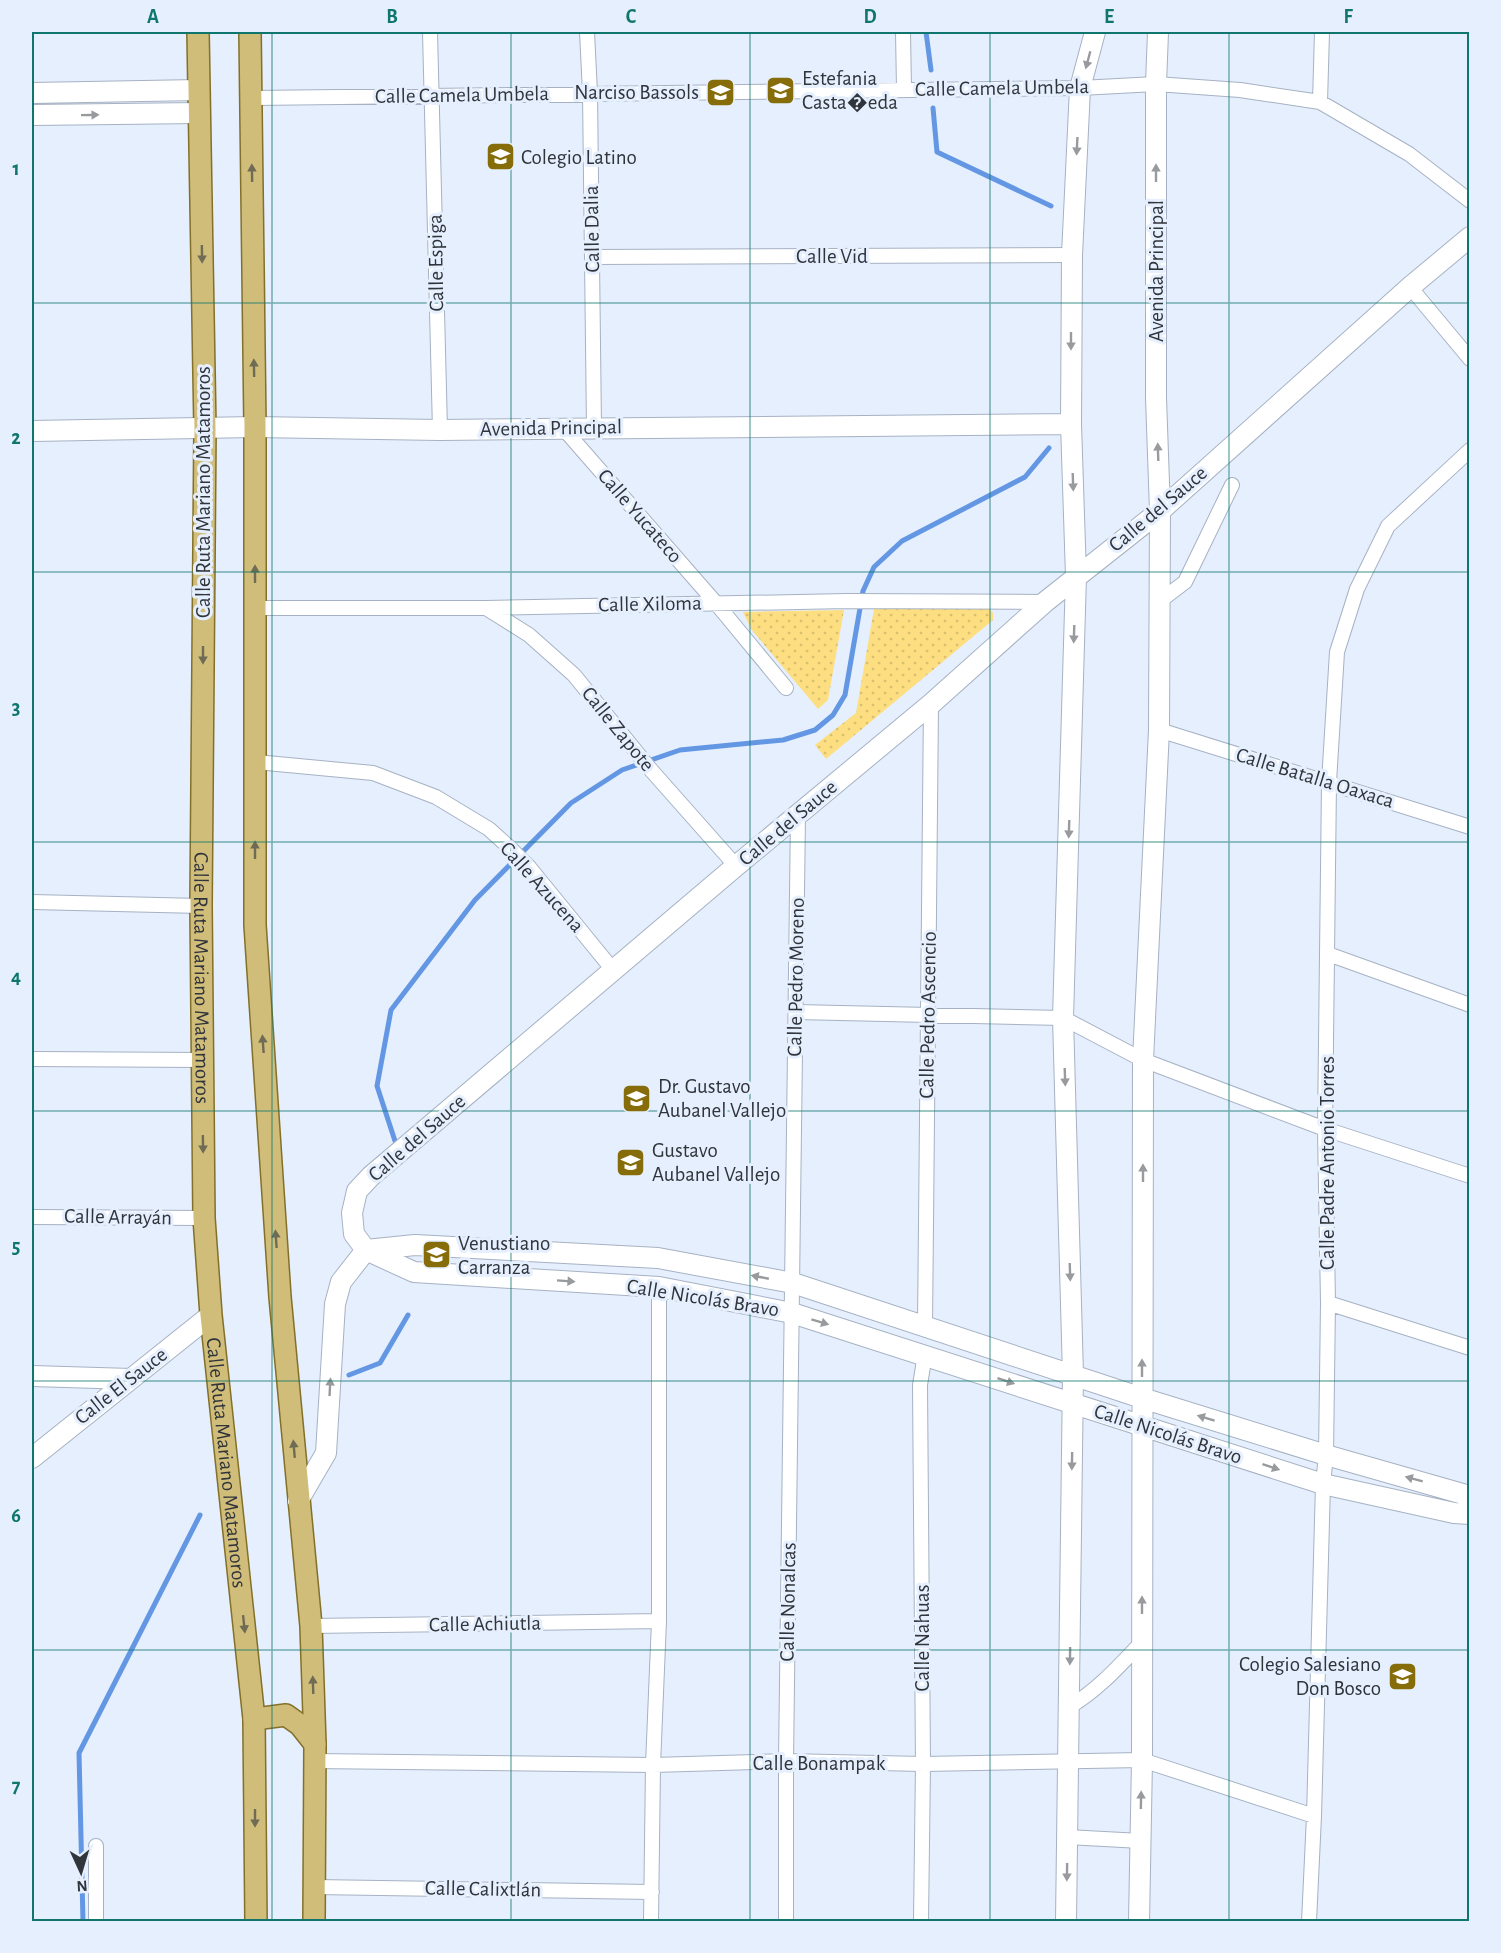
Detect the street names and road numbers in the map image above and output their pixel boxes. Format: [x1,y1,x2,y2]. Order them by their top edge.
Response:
street label: Calle Camela Umbela [915,76,1090,100]
street label: Calle Camela Umbela [375,83,550,107]
street label: Calle Dalia [581,185,603,273]
street label: Avenida Principal [1146,200,1167,342]
street label: Calle Espiga [425,214,447,312]
street label: Calle Vid [796,246,868,267]
street label: Calle Ruta Mariano Matamoros [193,366,214,618]
street label: Avenida Principal [480,416,622,440]
street label: Calle del Sauce [1105,462,1211,556]
street label: Calle Yucateco [594,465,686,567]
street label: Calle Xiloma [598,593,702,615]
street label: Calle Zapote [578,683,658,775]
street label: Calle Batalla Oaxaca [1233,744,1397,812]
street label: Calle del Sauce [735,776,841,870]
street label: Calle Azucena [496,838,588,937]
street label: Calle Ruta Mariano Matamoros [190,852,213,1104]
street label: Calle Pedro Moreno [784,897,808,1057]
street label: Calle Pedro Ascencio [916,931,940,1099]
street label: Calle Padre Antonio Torres [1317,1056,1338,1270]
street label: Calle del Sauce [364,1090,470,1186]
street label: Calle Arrayán [64,1206,172,1228]
street label: Calle Nicolás Bravo [625,1276,781,1320]
street label: Calle Ruta Mariano Matamoros [203,1336,251,1589]
street label: Calle El Sauce [71,1344,171,1428]
street label: Calle Nicolás Bravo [1091,1400,1245,1468]
street label: Calle Nonalcas [776,1542,800,1662]
street label: Calle Nahuas [912,1585,933,1691]
street label: Calle Achiutla [429,1613,542,1635]
street label: Calle Bonampak [753,1753,886,1774]
street label: Calle Calixtlán [425,1877,541,1901]

